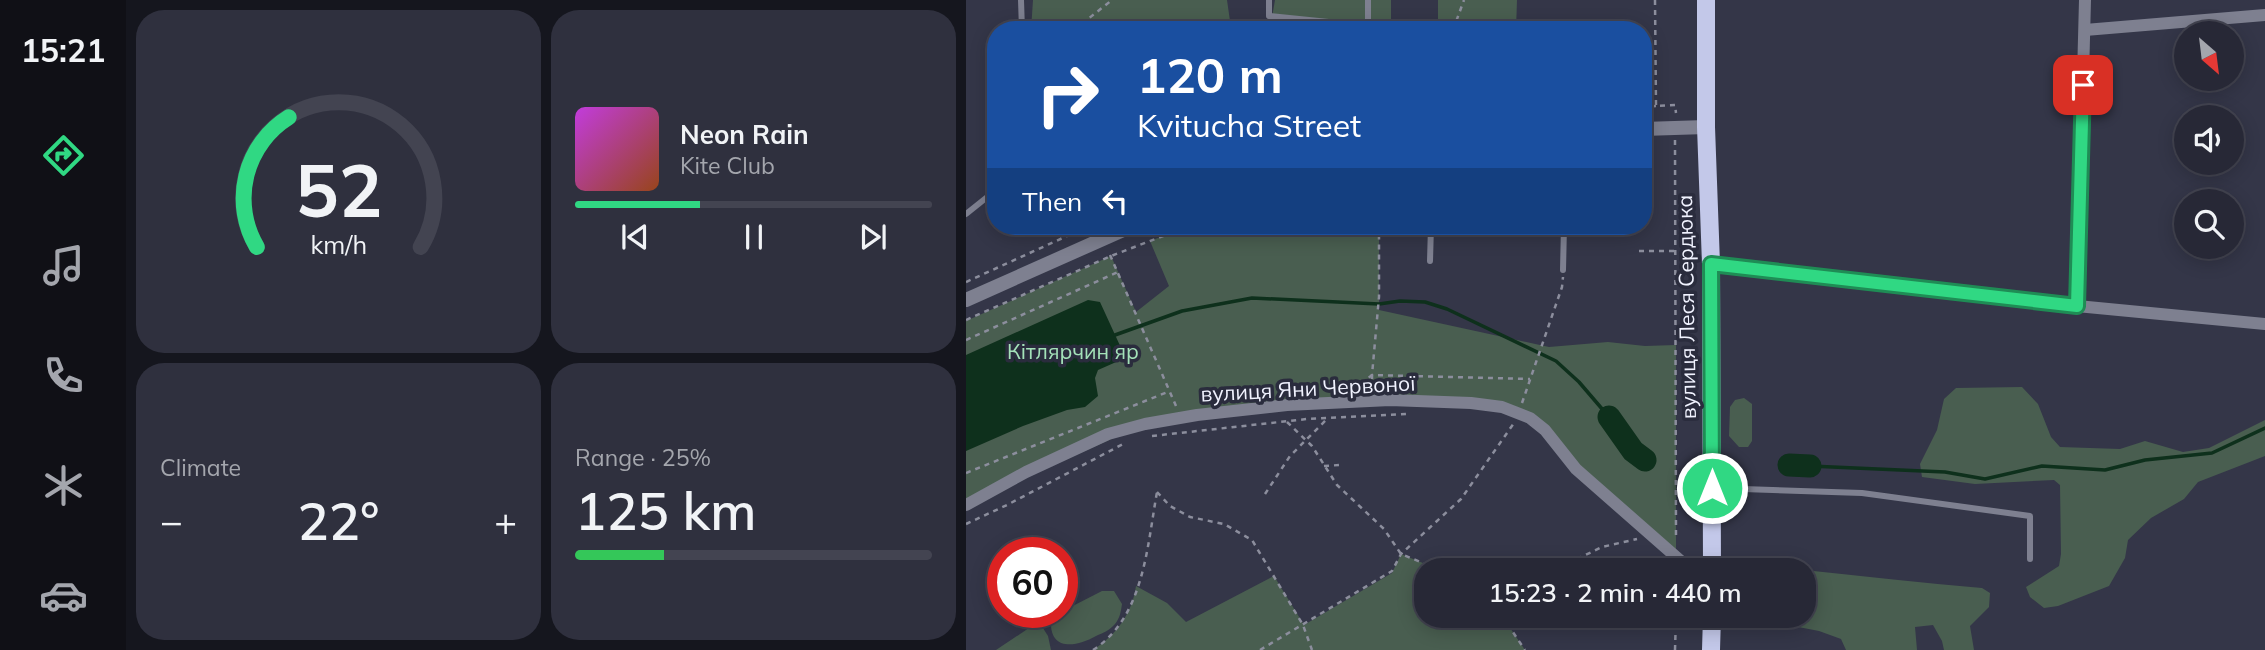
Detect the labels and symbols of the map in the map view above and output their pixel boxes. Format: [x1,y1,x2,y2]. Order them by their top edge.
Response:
north arrow [2174,21,2244,91]
pin [2053,55,2113,115]
street label: вулиця Леся Сердюка [1671,195,1701,419]
park label: Кітлярчин яр [1007,338,1139,364]
street label: вулиця Яни Червоної [1200,369,1417,407]
position arrow [1675,451,1749,525]
speed limit sign: 60 [987,537,1078,628]

